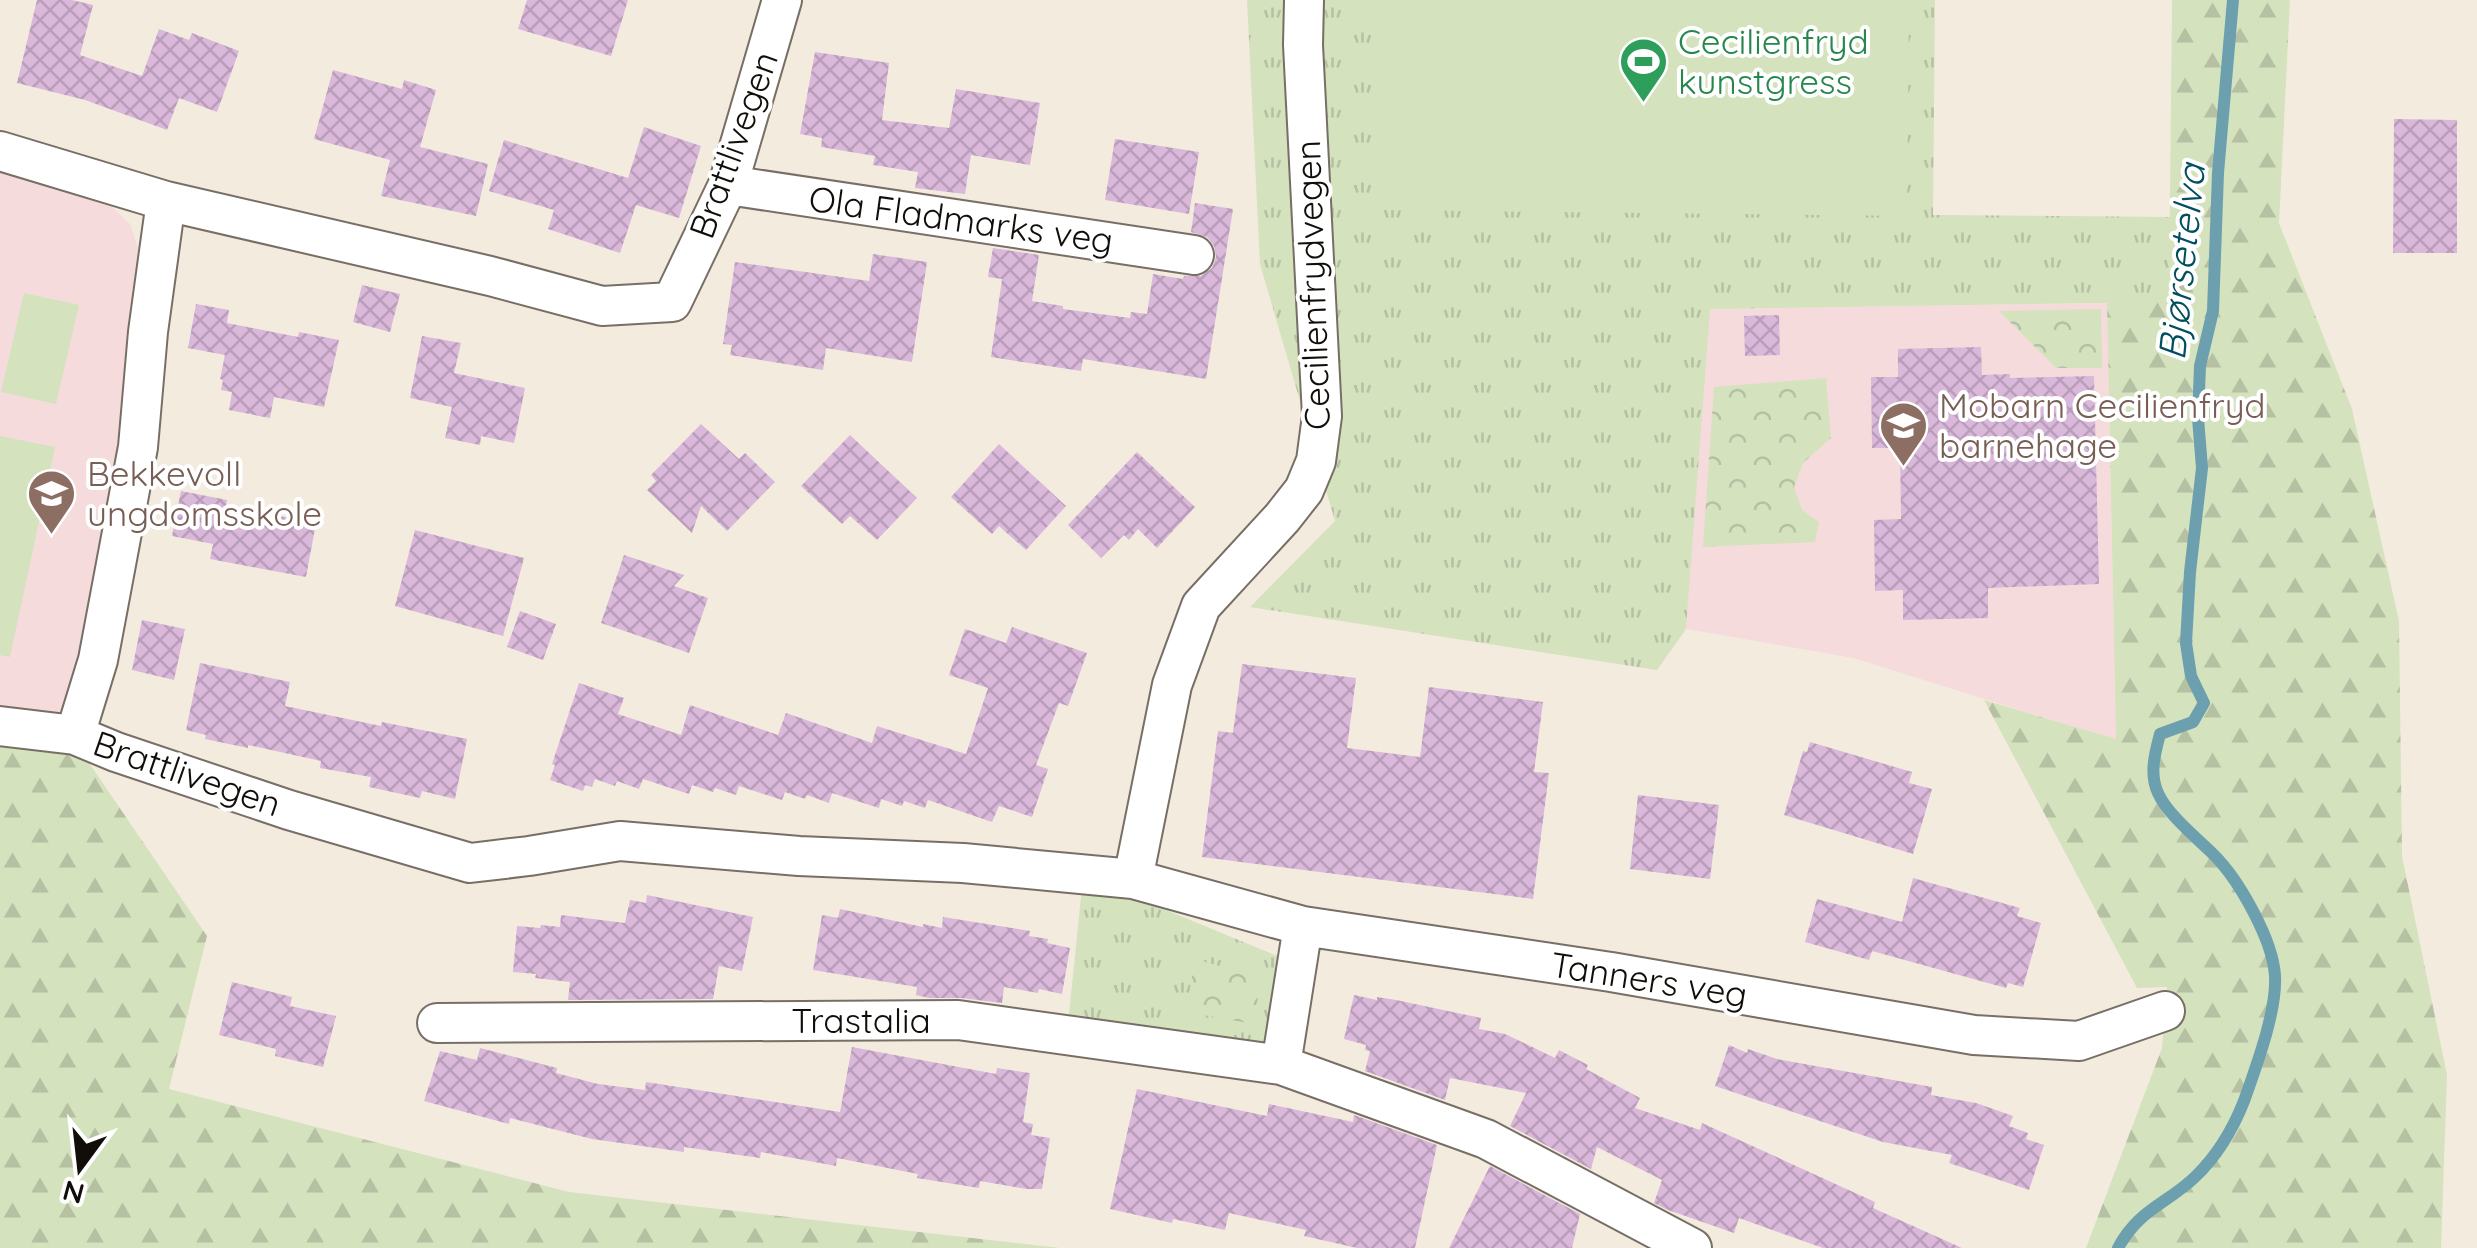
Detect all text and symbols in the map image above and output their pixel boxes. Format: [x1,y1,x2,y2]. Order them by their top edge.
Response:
place label: Cecilienfryd kunstgress [1678,19,1869,103]
sports icon: Cecilienfryd kunstgress [1617,36,1669,104]
street label: Brattlivegen [679,45,787,244]
street label: Cecilienfrydvegen [1285,139,1339,431]
water label: Bjørsetelva [2147,160,2215,362]
street label: Ola Fladmarks veg [806,176,1116,262]
place label: Mobarn Cecilienfryd barnehage [1939,383,2266,467]
school or university icon: Mobarn Cecilienfryd barnehage [1878,400,1930,468]
place label: Bekkevoll ungdomsskole [87,451,322,535]
school or university icon: Bekkevoll ungdomsskole [26,468,78,536]
street label: Brattlivegen [88,720,287,826]
street label: Tanners veg [1548,942,1751,1016]
street label: Trastalia [791,998,931,1042]
north arrow [30,1118,130,1218]
text: N [59,1173,88,1212]

